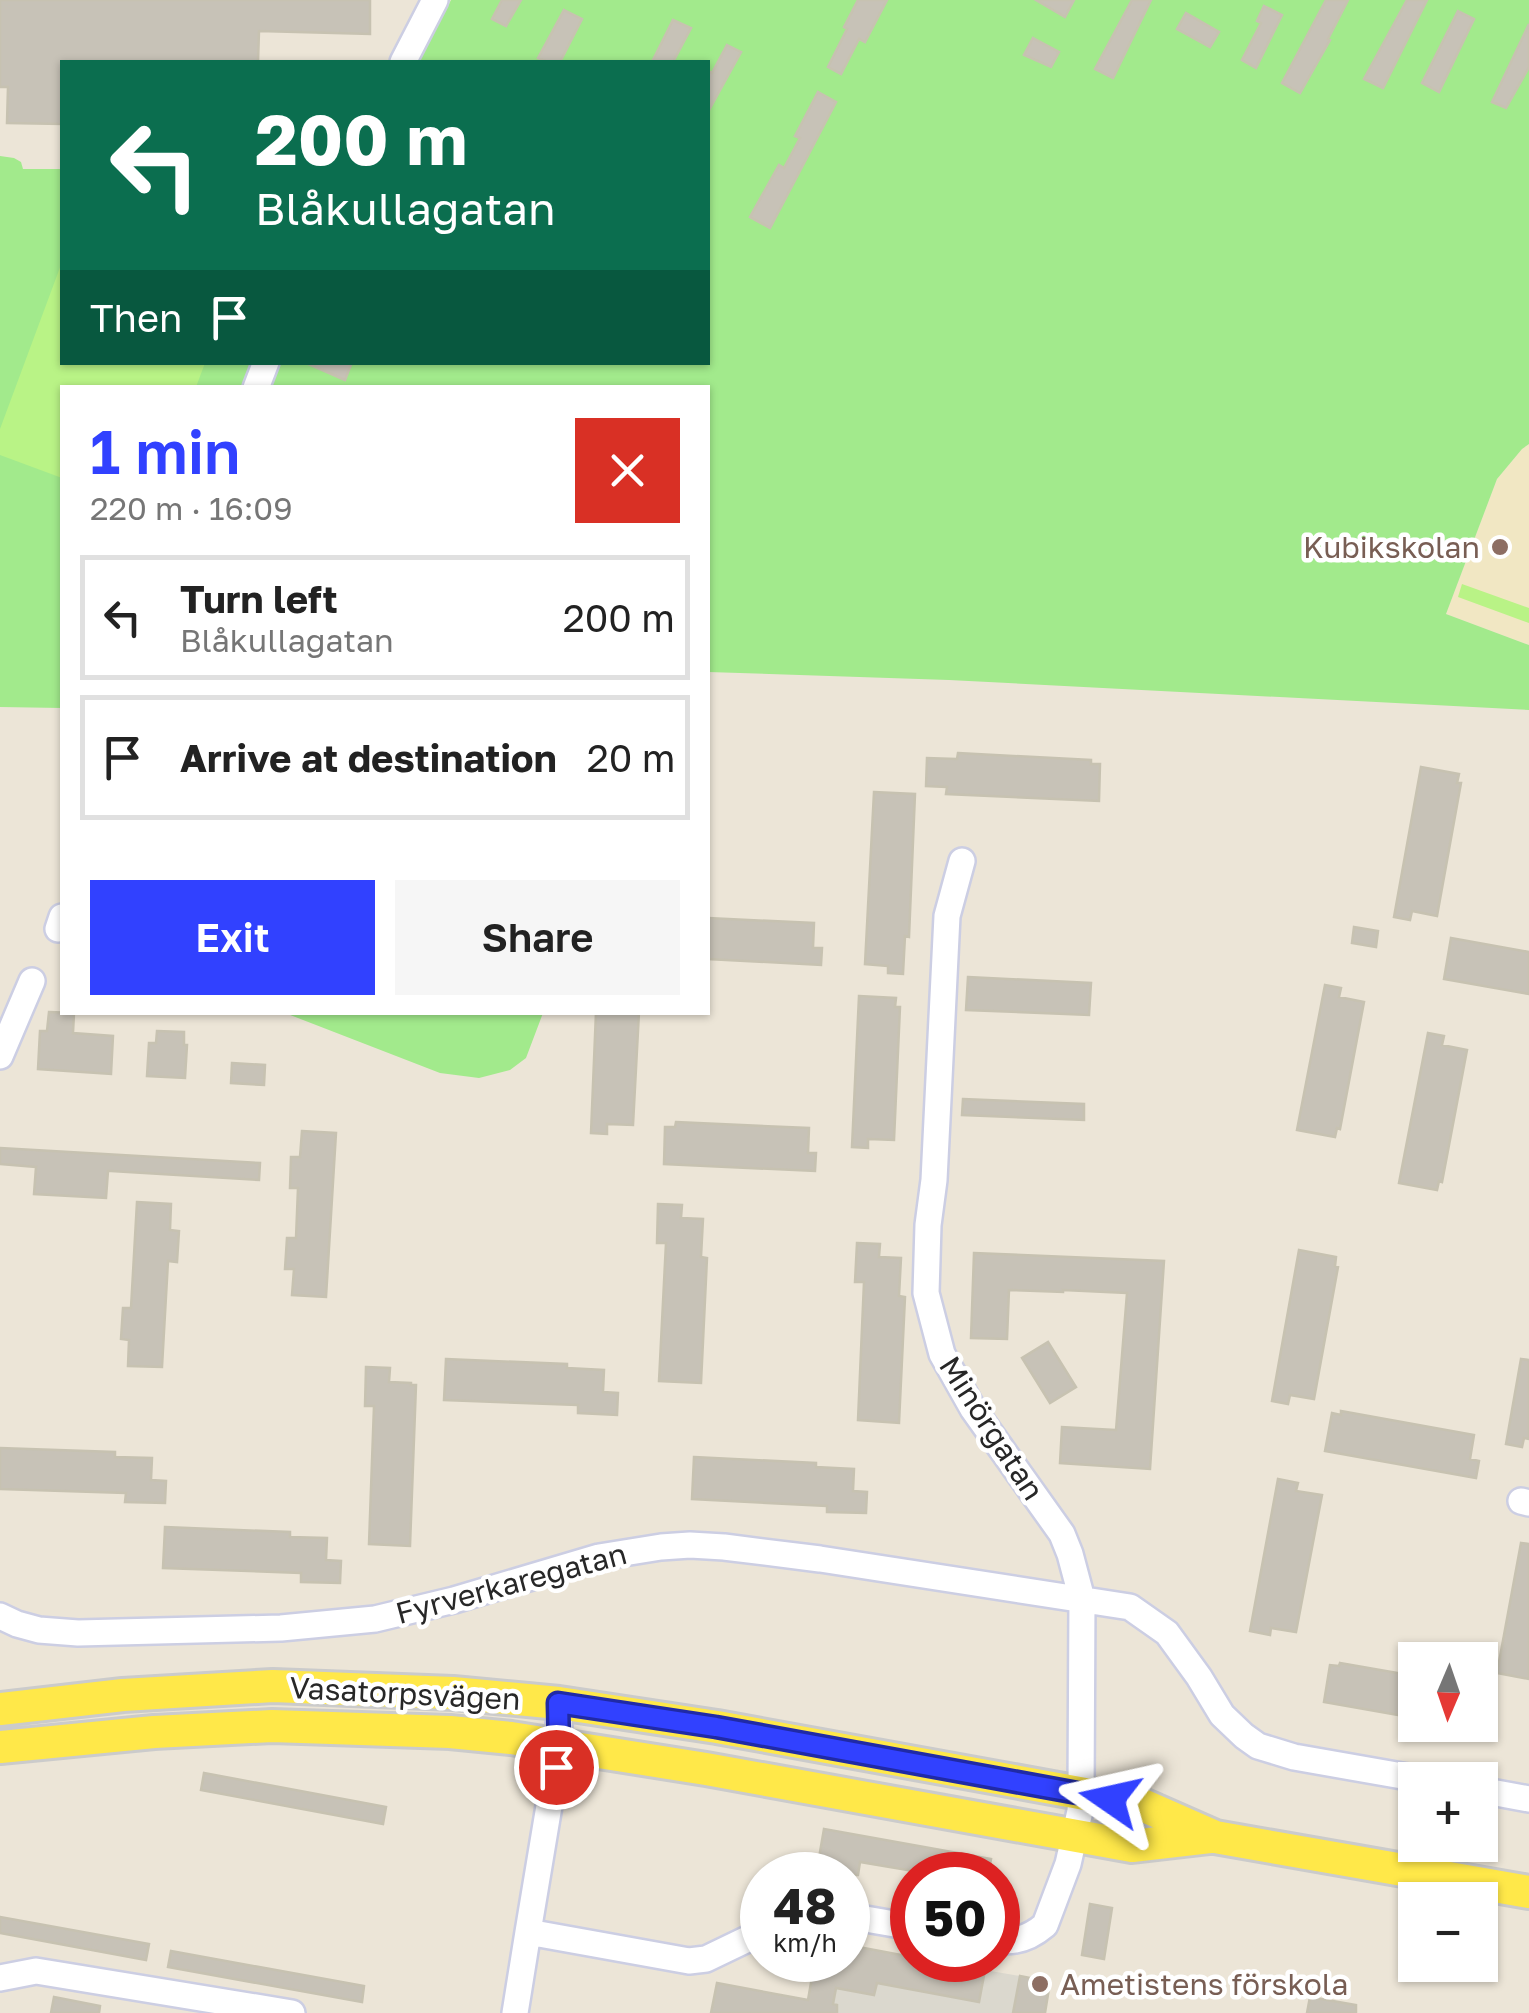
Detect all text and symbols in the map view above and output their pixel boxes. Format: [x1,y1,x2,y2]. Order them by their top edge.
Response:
text: 200 m [255,96,467,180]
icon: left [90,100,220,230]
text: Blåkullagatan [255,181,556,235]
icon: arrive [202,290,257,345]
text: Then [90,295,182,340]
text: 1 min [90,415,240,487]
button: close [575,418,680,523]
text: 220 m · 16:09 [90,489,293,527]
place label: Kubikskolan [1303,529,1480,565]
marker: Kubikskolan [1489,536,1511,558]
text: Turn left [180,576,338,621]
icon: left [95,590,150,645]
text: 200 m [563,595,675,640]
text: Blåkullagatan [180,621,394,659]
icon: arrive [95,730,150,785]
text: Arrive at destination [180,735,557,780]
text: 20 m [587,735,675,780]
button: Exit [90,880,375,995]
button: Share [395,880,680,995]
street label: Minörgatan [932,1349,1052,1507]
street label: Fyrverkaregatan [392,1535,630,1631]
north arrow [1398,1642,1498,1742]
map controls [1398,1642,1498,1982]
street label: Vasatorpsvägen [289,1669,521,1717]
pin [514,1725,599,1810]
icon: arrive [529,1740,584,1795]
position arrow [1058,1747,1162,1851]
button: + [1398,1762,1498,1862]
speed limit sign: 50 [890,1852,1020,1982]
text: 48 [773,1875,837,1935]
button: − [1398,1882,1498,1982]
text: km/h [773,1927,837,1958]
place label: Ametistens förskola [1060,1966,1348,2002]
marker: Ametistens förskola [1029,1973,1051,1995]

